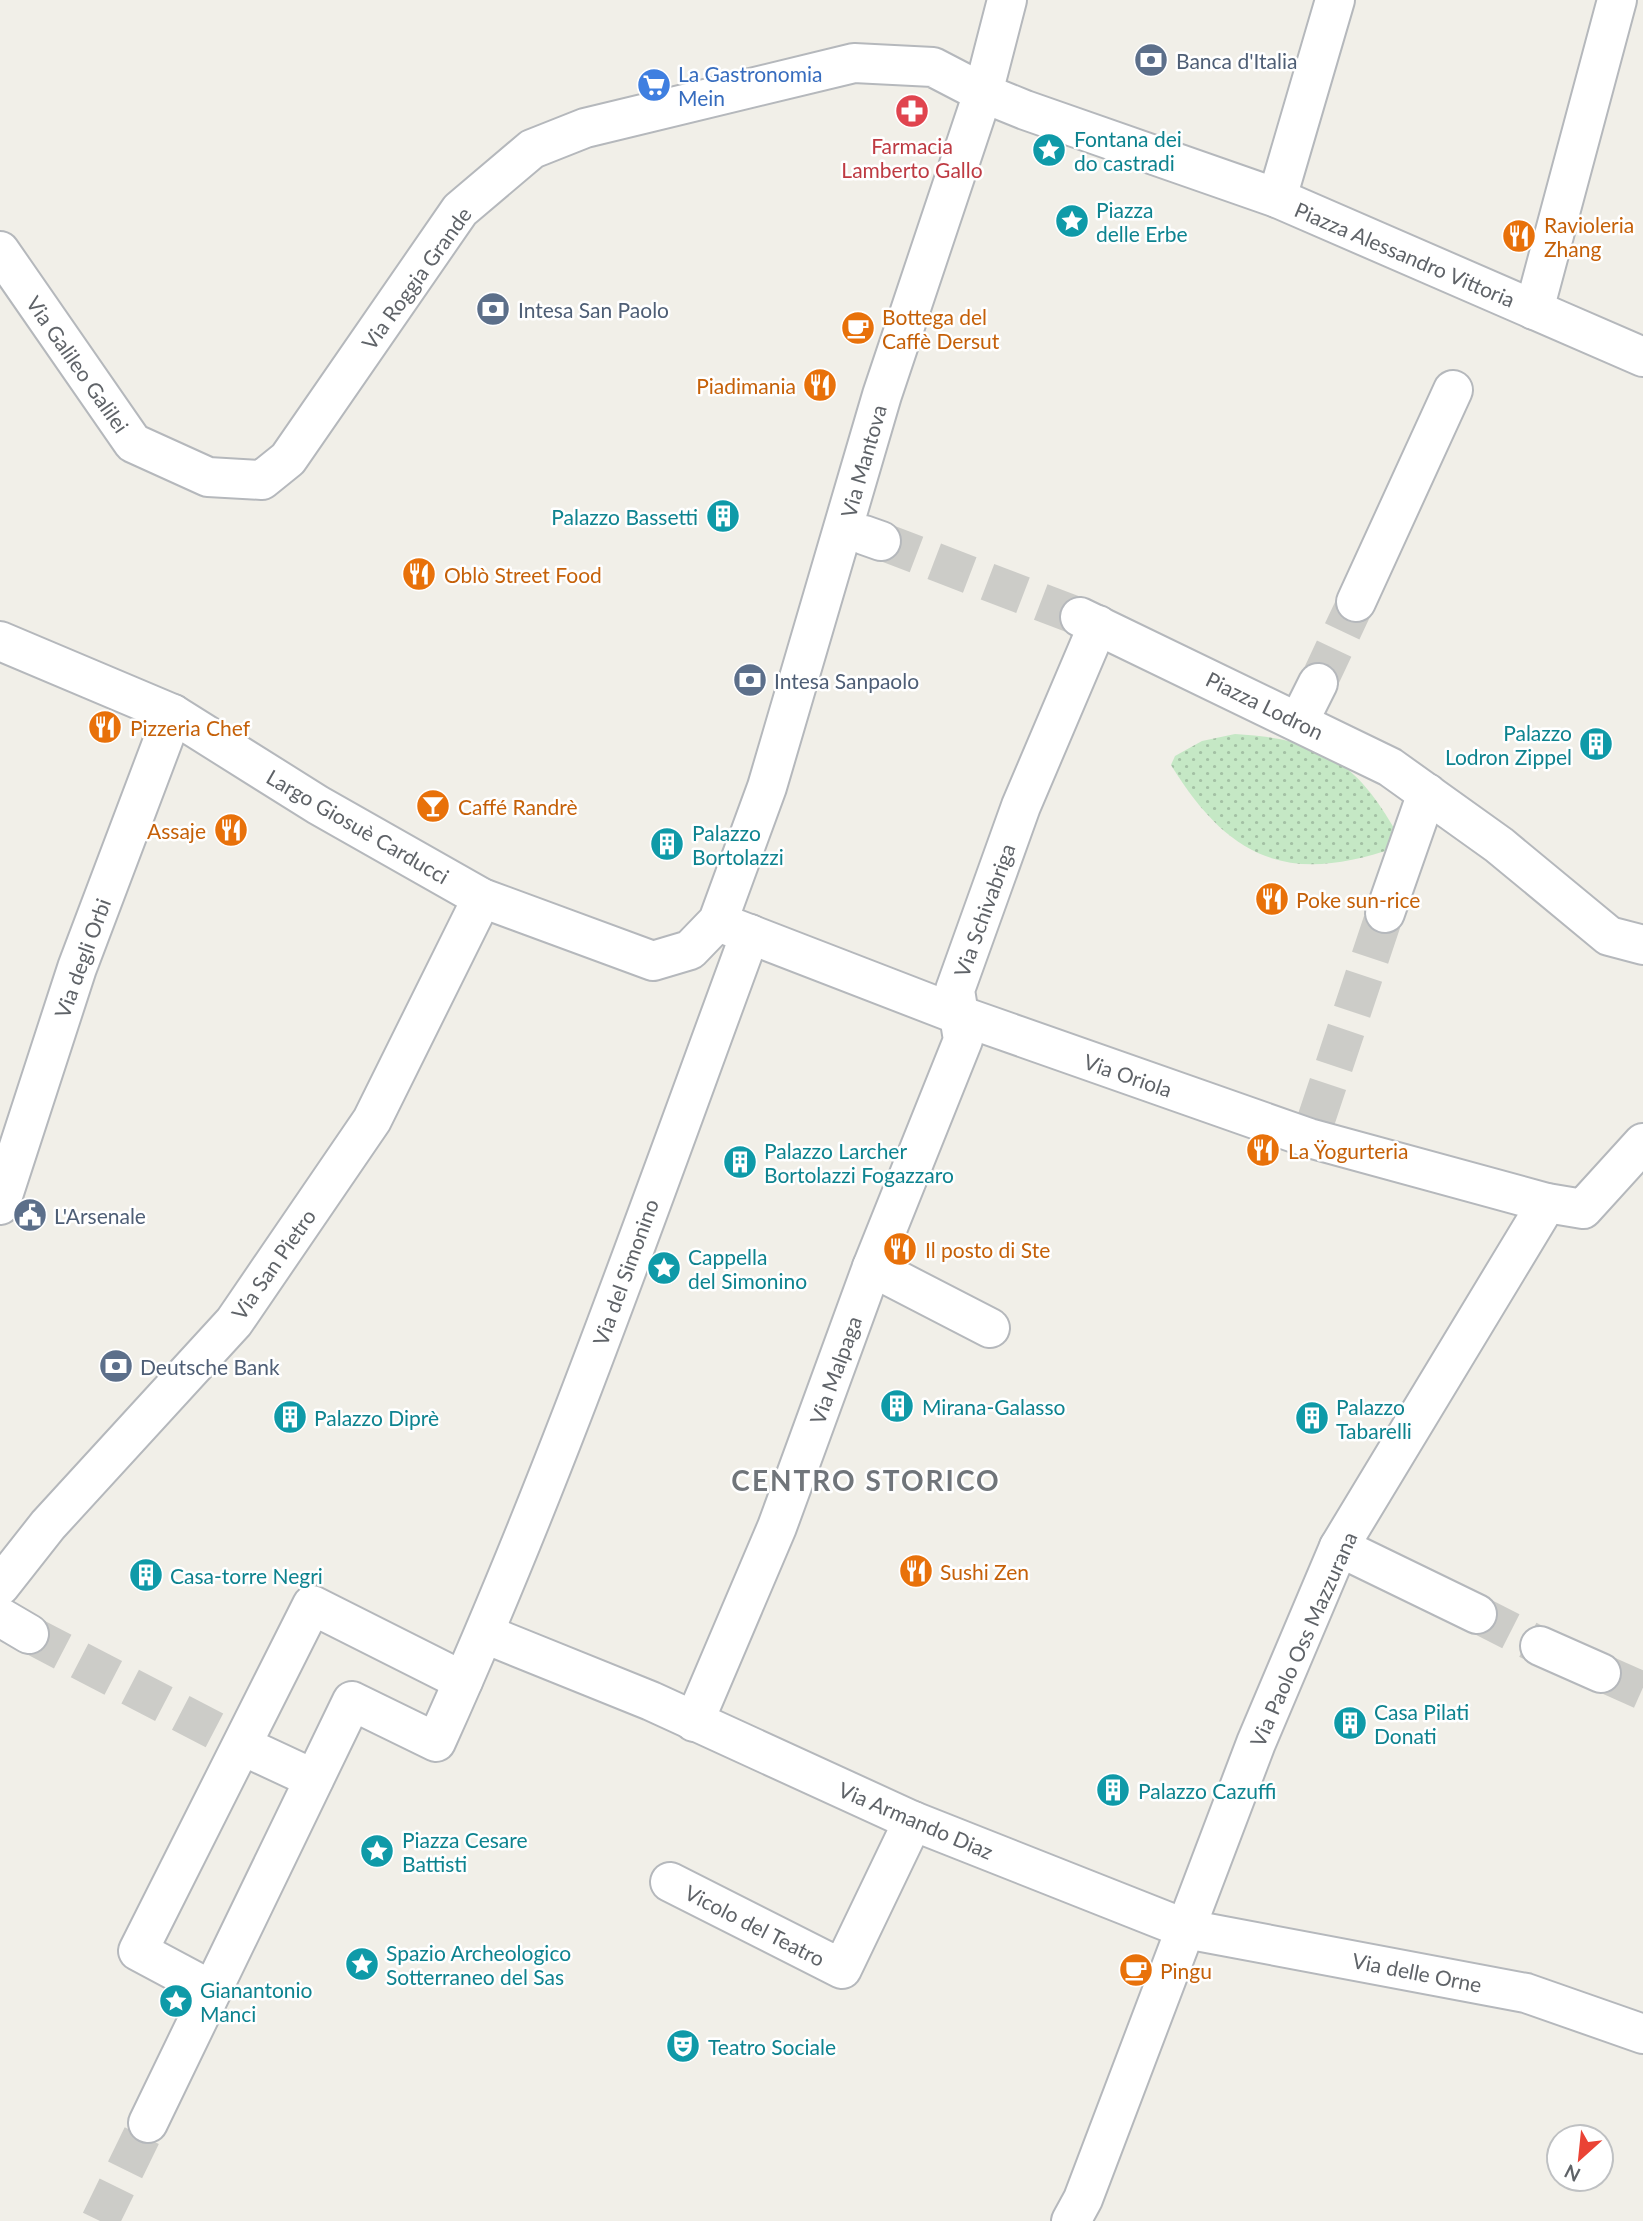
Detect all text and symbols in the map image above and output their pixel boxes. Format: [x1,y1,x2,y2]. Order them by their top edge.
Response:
bank icon: Banca d'Italia [1132,41,1170,79]
place label: Banca d'Italia [1176,48,1297,73]
place label: La Gastronomia Mein [678,61,822,110]
supermarket icon: La Gastronomia Mein [635,66,673,104]
pharmacy icon: Farmacia Lamberto Gallo [893,92,931,130]
place label: Fontana dei do castradi [1074,126,1182,175]
place icon: Fontana dei do castradi [1030,131,1068,169]
place label: Farmacia Lamberto Gallo [841,133,983,182]
street label: Piazza Alessandro Vittoria [1291,196,1519,312]
place label: Piazza delle Erbe [1096,197,1188,246]
street label: Via Roggia Grande [356,202,476,354]
place icon: Piazza delle Erbe [1053,202,1091,240]
place label: Ravioleria Zhang [1544,212,1634,261]
restaurant icon: Ravioleria Zhang [1500,217,1538,255]
bank icon: Intesa San Paolo [474,290,512,328]
street label: Via Galileo Galilei [22,291,134,437]
place label: Intesa San Paolo [518,297,669,322]
place label: Bottega del Caffè Dersut [882,304,1000,353]
cafe icon: Bottega del Caffè Dersut [839,309,877,347]
restaurant icon: Piadimania [801,366,839,404]
place label: Piadimania [696,373,796,398]
street label: Via Mantova [835,402,891,520]
building icon: Palazzo Bassetti [704,497,742,535]
place label: Palazzo Bassetti [551,504,698,529]
restaurant icon: Oblò Street Food [400,555,438,593]
place label: Oblò Street Food [444,562,602,587]
bank icon: Intesa Sanpaolo [731,661,769,699]
street label: Piazza Lodron [1202,666,1328,744]
place label: Intesa Sanpaolo [774,668,919,693]
restaurant icon: Pizzeria Chef [86,708,124,746]
place label: Pizzeria Chef [130,715,251,740]
place label: Palazzo Lodron Zippel [1445,720,1572,769]
building icon: Palazzo Lodron Zippel [1577,725,1615,763]
street label: Largo Giosuè Carducci [262,764,454,888]
bar icon: Caffé Randrè [414,787,452,825]
place label: Caffé Randrè [458,794,578,819]
restaurant icon: Assaje [212,811,250,849]
place label: Assaje [147,818,206,843]
place label: Palazzo Bortolazzi [692,820,784,869]
building icon: Palazzo Bortolazzi [648,825,686,863]
street label: Via Schivabriga [948,840,1020,980]
restaurant icon: Poke sun-rice [1253,880,1291,918]
place label: Poke sun-rice [1296,887,1420,912]
street label: Via degli Orbi [49,895,115,1021]
street label: Via Oriola [1081,1048,1175,1102]
restaurant icon: La Ÿogurteria [1244,1131,1282,1169]
place label: Palazzo Larcher Bortolazzi Fogazzaro [764,1138,954,1187]
place label: La Ÿogurteria [1288,1138,1408,1163]
building icon: Palazzo Larcher Bortolazzi Fogazzaro [721,1143,759,1181]
street label: Via del Simonino [587,1195,663,1349]
public building icon: L'Arsenale [11,1196,49,1234]
place label: L'Arsenale [54,1203,146,1228]
street label: Via San Pietro [226,1204,320,1324]
restaurant icon: Il posto di Ste [881,1230,919,1268]
place label: Il posto di Ste [925,1237,1050,1262]
place label: Cappella del Simonino [688,1244,807,1293]
place icon: Cappella del Simonino [645,1249,683,1287]
street label: Via Malpaga [804,1313,866,1427]
bank icon: Deutsche Bank [97,1347,135,1385]
place label: Deutsche Bank [140,1354,280,1379]
building icon: Mirana-Galasso [878,1387,916,1425]
place label: Mirana-Galasso [922,1394,1066,1419]
place label: Palazzo Tabarelli [1336,1394,1412,1443]
building icon: Palazzo Diprè [271,1398,309,1436]
building icon: Palazzo Tabarelli [1293,1399,1331,1437]
place label: Palazzo Diprè [314,1405,439,1430]
district label: CENTRO STORICO [731,1463,1001,1497]
street label: Via Paolo Oss Mazzurana [1244,1528,1362,1750]
restaurant icon: Sushi Zen [897,1552,935,1590]
building icon: Casa-torre Negri [127,1556,165,1594]
place label: Sushi Zen [940,1559,1029,1584]
place label: Casa-torre Negri [170,1563,323,1588]
place label: Casa Pilati Donati [1374,1699,1469,1748]
building icon: Casa Pilati Donati [1331,1704,1369,1742]
building icon: Palazzo Cazuffi [1094,1771,1132,1809]
street label: Via Armando Diaz [835,1776,997,1864]
place label: Palazzo Cazuffi [1138,1778,1276,1803]
place label: Piazza Cesare Battisti [402,1827,528,1876]
place icon: Piazza Cesare Battisti [358,1832,396,1870]
street label: Vicolo del Teatro [681,1879,829,1971]
place label: Spazio Archeologico Sotterraneo del Sas [386,1940,571,1989]
place icon: Spazio Archeologico Sotterraneo del Sas [343,1945,381,1983]
street label: Via delle Orne [1350,1947,1484,1997]
cafe icon: Pingu [1117,1951,1155,1989]
place label: Pingu [1160,1958,1212,1983]
place label: Gianantonio Manci [200,1977,313,2026]
place icon: Gianantonio Manci [157,1982,195,2020]
theatre icon: Teatro Sociale [664,2027,702,2065]
place label: Teatro Sociale [708,2034,836,2059]
north arrow [1545,2123,1615,2193]
text: N [1560,2160,1584,2187]

